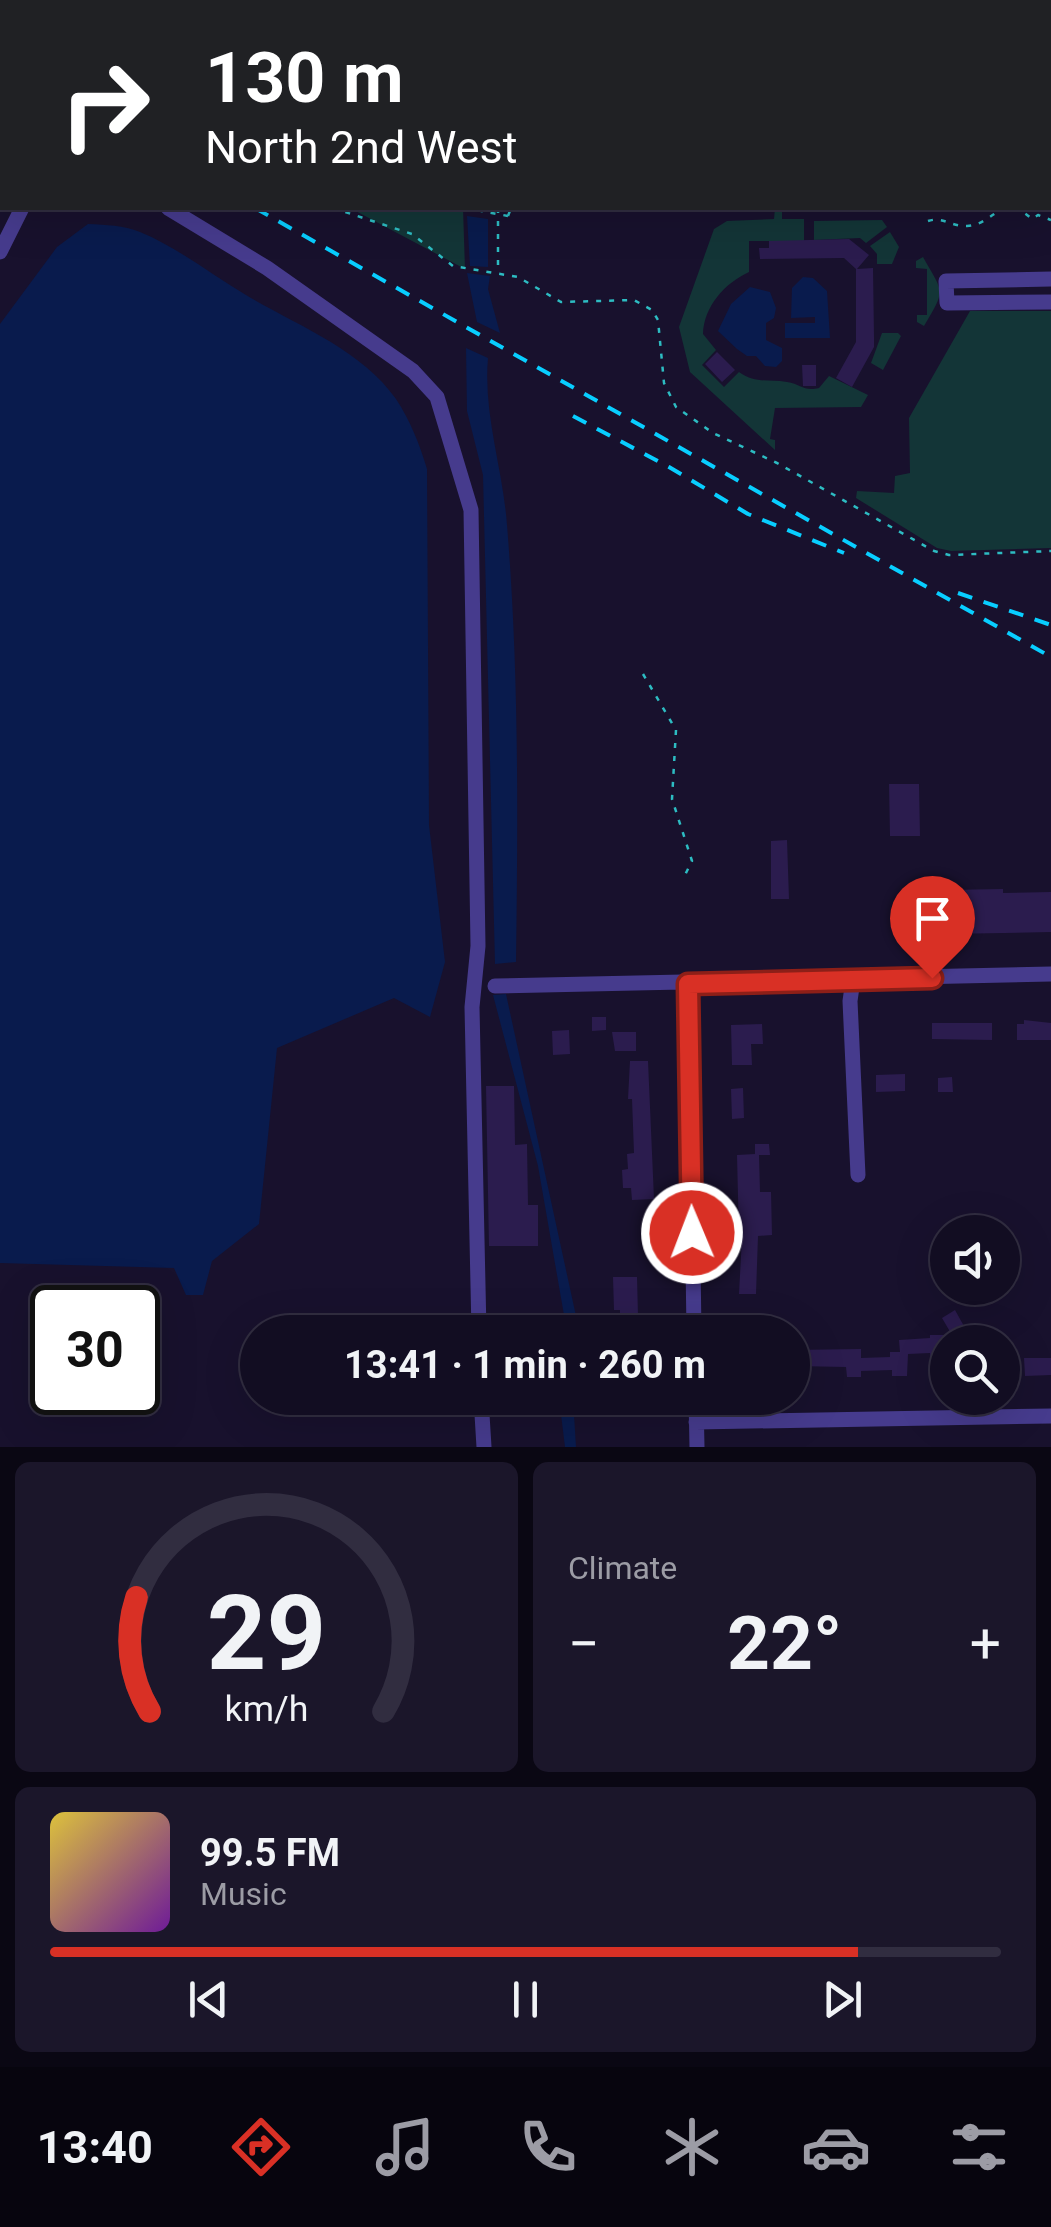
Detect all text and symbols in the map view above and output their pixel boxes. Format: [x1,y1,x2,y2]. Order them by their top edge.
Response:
text: 130 m [205,37,404,119]
icon: right [40,40,170,170]
text: North 2nd West [205,121,518,174]
pin [890,876,975,979]
icon: arrive [905,891,960,946]
position arrow [640,1181,744,1285]
map controls [930,1215,1020,1415]
button: sound [930,1215,1020,1305]
speed limit sign: 30 [30,1285,160,1415]
button: search [930,1325,1020,1415]
text: 13:41 · 1 min · 260 m [344,1343,706,1387]
text: Climate [568,1549,677,1587]
text: 29 [207,1573,326,1694]
text: 22° [727,1599,842,1687]
text: − [568,1612,599,1676]
text: + [970,1612,1001,1676]
text: km/h [225,1688,308,1730]
text: 99.5 FM [200,1831,340,1875]
text: Music [200,1875,287,1913]
icon: previous [181,1972,236,2027]
icon: pause [498,1972,553,2027]
icon: next [815,1972,870,2027]
icon: directions [226,2112,296,2182]
icon: music [370,2112,440,2182]
icon: phone [513,2112,583,2182]
icon: climate [657,2112,727,2182]
icon: car [801,2112,871,2182]
icon: filters [944,2112,1014,2182]
text: 13:40 [37,2121,153,2174]

